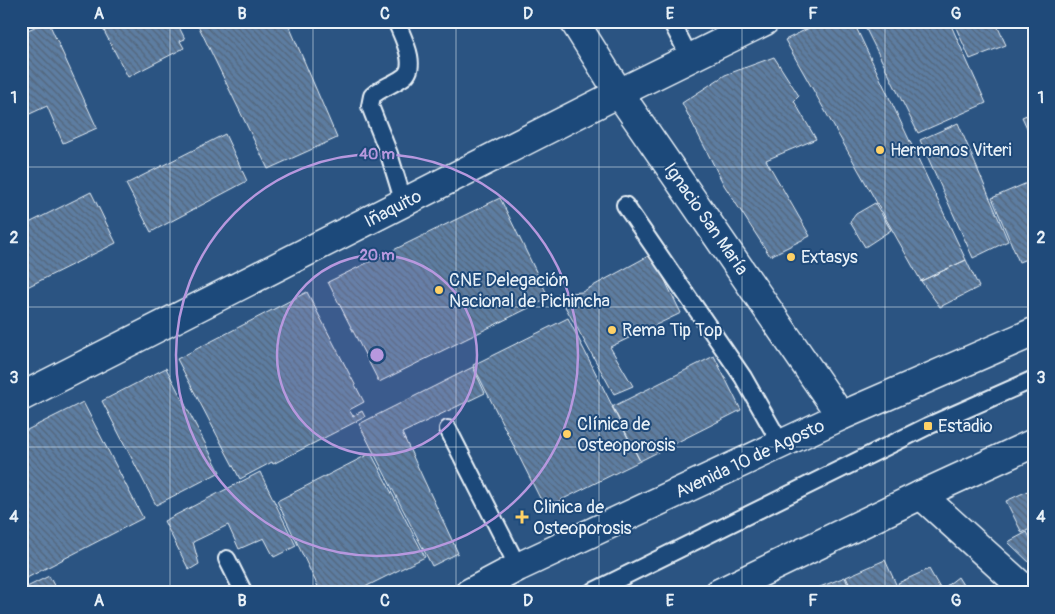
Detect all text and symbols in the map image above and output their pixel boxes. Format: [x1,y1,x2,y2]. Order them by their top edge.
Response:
text: A [94,4,105,24]
text: B [237,4,247,24]
text: C [380,4,390,24]
text: D [523,4,533,24]
text: E [666,4,675,24]
text: F [808,4,818,24]
text: G [951,4,962,24]
text: 1 [11,88,17,108]
text: 1 [1038,88,1044,108]
place label: Hermanos Viteri [890,139,1012,162]
marker: Hermanos Viteri [874,144,886,156]
text: 40 m [359,145,395,164]
street label: Ignacio San María [659,158,753,280]
street label: Iñaquito [360,185,426,233]
text: 2 [10,228,19,248]
text: 2 [1037,228,1046,248]
text: 20 m [359,246,395,265]
place label: Extasys [801,246,858,269]
marker: Extasys [785,251,797,263]
place label: CNE Delegación Nacional de Pichincha [449,269,610,313]
marker: CNE Delegación Nacional de Pichincha [433,284,445,296]
place label: Rema Tip Top [622,319,723,342]
marker: Rema Tip Top [606,324,618,336]
centre of rings [368,346,386,364]
text: 3 [10,368,19,388]
text: 3 [1037,368,1046,388]
place label: Clínica de Osteoporosis [577,413,676,457]
street label: Avenida 10 de Agosto [672,414,829,504]
place label: Estadio [938,415,993,438]
marker: Estadio [922,420,934,432]
marker: Clínica de Osteoporosis [561,428,573,440]
place label: Clinica de Osteoporosis [533,496,632,540]
text: 4 [9,507,19,527]
text: 4 [1036,507,1046,527]
marker: Clinica de Osteoporosis [515,510,529,524]
text: A [94,591,105,611]
text: B [237,591,247,611]
text: C [380,591,390,611]
text: D [523,591,533,611]
text: E [666,591,675,611]
text: F [808,591,818,611]
text: G [951,591,962,611]

